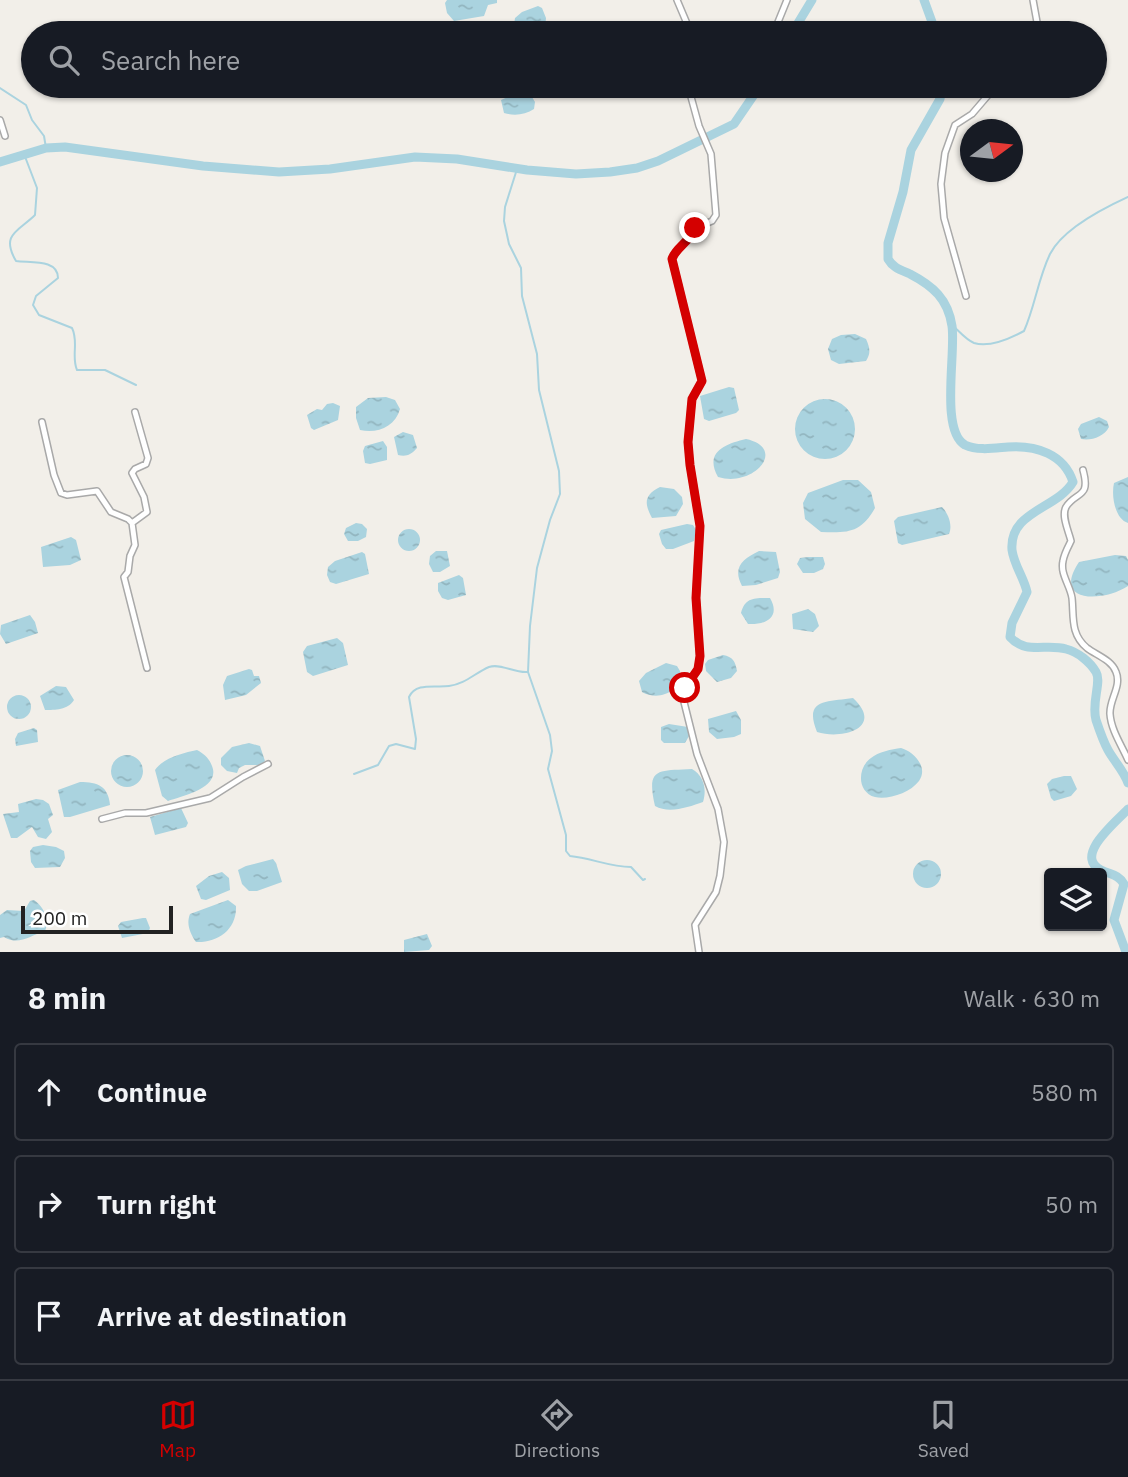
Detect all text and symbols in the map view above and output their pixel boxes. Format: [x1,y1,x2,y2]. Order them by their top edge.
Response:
search box [21,21,1107,98]
icon: search [45,41,83,79]
text: Search here [101,43,240,77]
north arrow [960,119,1023,182]
route end [679,212,710,243]
route start [669,672,700,703]
map controls [1044,868,1107,931]
button: layers [1044,868,1107,931]
scale bar [21,903,173,935]
text: 200 m [32,906,87,930]
text: 8 min [28,978,106,1017]
text: Walk · 630 m [964,983,1100,1013]
icon: ahead [30,1073,68,1111]
text: Continue [97,1075,207,1109]
text: 580 m [1031,1077,1098,1107]
icon: right [30,1185,68,1223]
text: Turn right [97,1187,216,1221]
text: 50 m [1045,1189,1098,1219]
icon: arrive [30,1297,68,1335]
text: Arrive at destination [97,1299,347,1333]
tab: Map [159,1396,197,1462]
tab: Directions [514,1396,600,1462]
tab: Saved [918,1396,969,1462]

